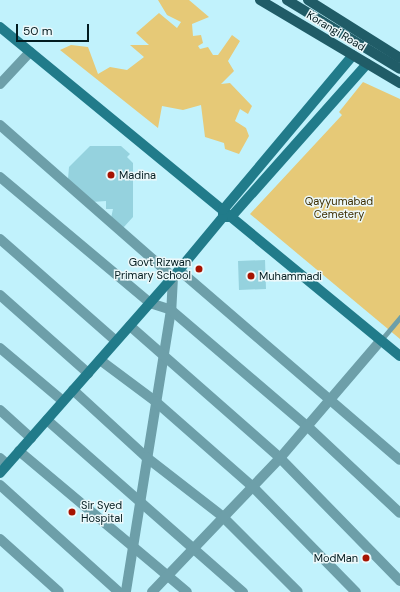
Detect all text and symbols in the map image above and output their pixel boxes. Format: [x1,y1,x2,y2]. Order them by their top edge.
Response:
street label: Korangi Road [304,8,368,54]
scale bar [18,16,91,42]
text: 50 m [23,23,52,39]
place label: Madina [119,168,156,182]
marker: Madina [106,170,116,180]
park label: Qayyumabad Cemetery [305,195,373,221]
place label: Govt Rizwan Primary School [115,256,191,282]
marker: Govt Rizwan Primary School [194,264,204,274]
place label: Muhammadi [259,269,322,283]
marker: Muhammadi [246,271,256,281]
place label: Sir Syed Hospital [81,499,123,525]
marker: Sir Syed Hospital [66,506,78,518]
place label: ModMan [314,551,358,565]
marker: ModMan [361,553,371,563]

